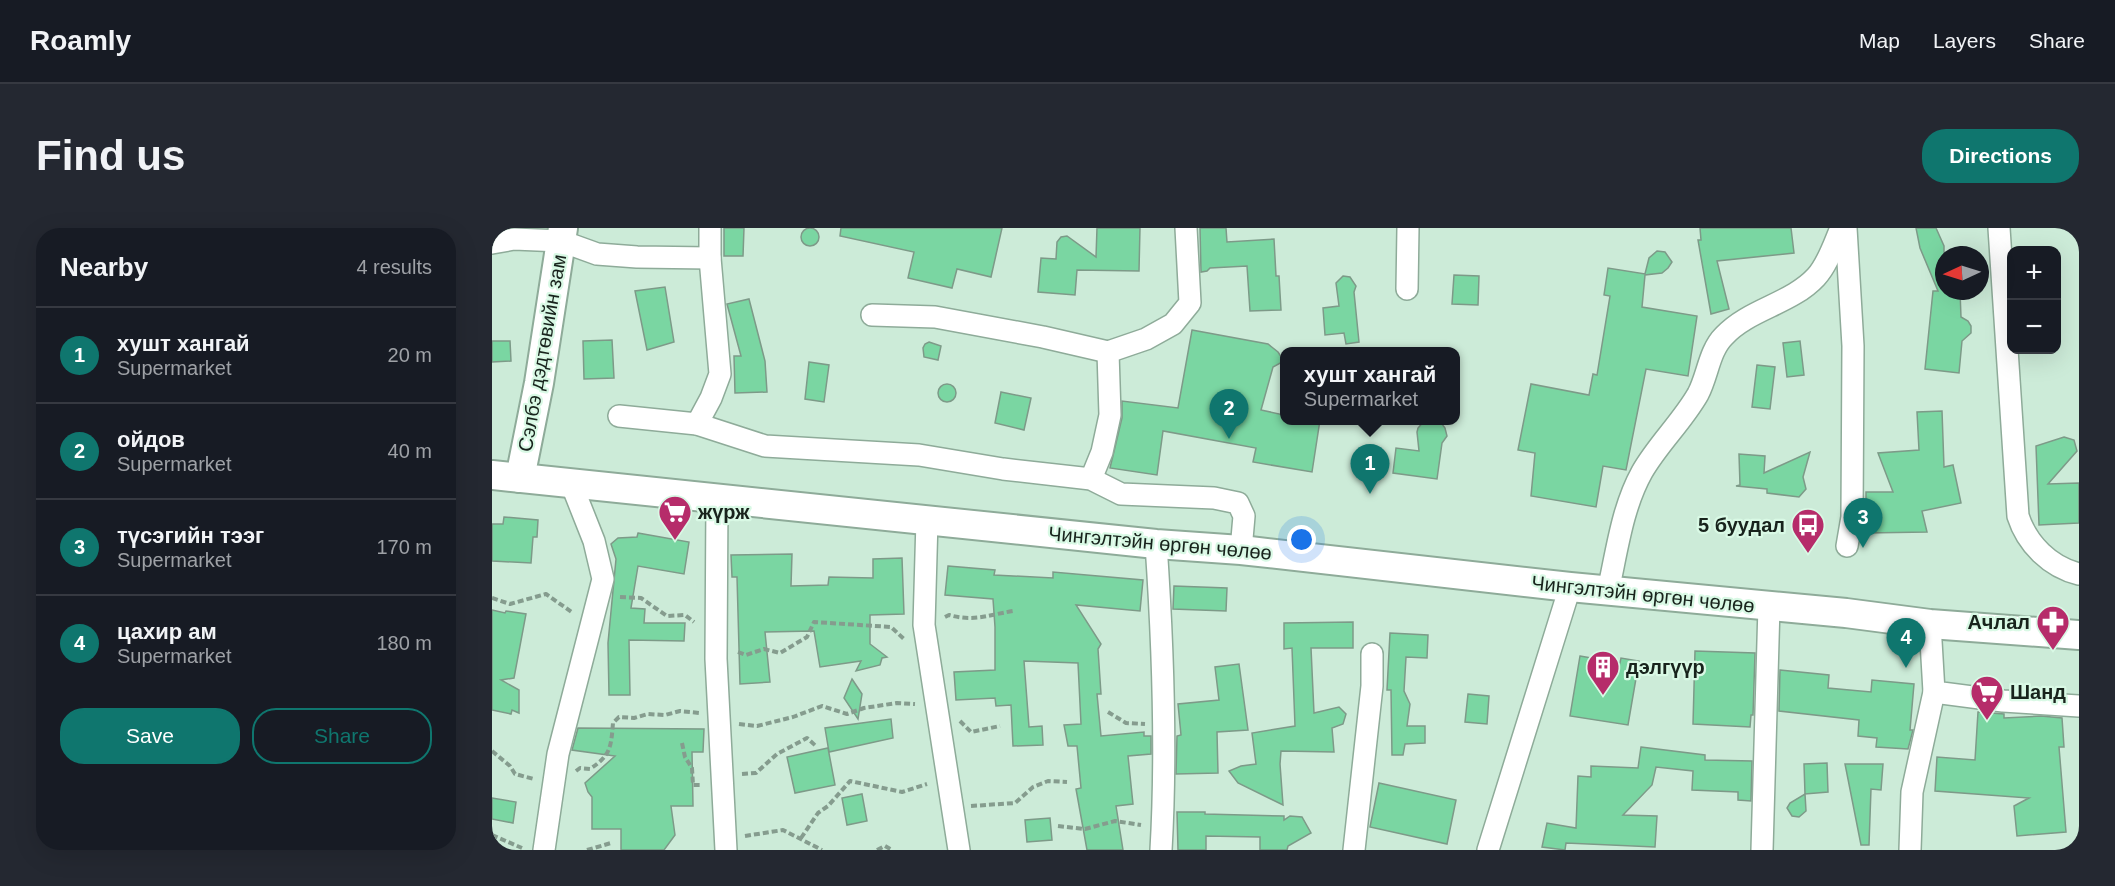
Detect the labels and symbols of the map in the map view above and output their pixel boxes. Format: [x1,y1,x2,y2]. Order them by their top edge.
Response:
north arrow [1935,246,1989,300]
street label: Сэлбэ дэдтөвийн зам [514,253,570,453]
pin: 2 [1210,390,1248,439]
pin: 1 [1350,444,1390,494]
supermarket icon: жүрж [657,494,693,541]
pin: 3 [1844,498,1882,548]
place label: жүрж [697,501,750,523]
bus stop icon: 5 буудал [1790,507,1826,554]
place label: 5 буудал [1698,514,1785,536]
street label: Чингэлтэйн өргөн чөлөө [1047,522,1273,564]
your location [1287,525,1316,554]
street label: Чингэлтэйн өргөн чөлөө [1530,571,1756,617]
pharmacy icon: Ачлал [2035,604,2071,651]
place label: Ачлал [1967,611,2030,633]
pin: 4 [1886,618,1926,668]
building icon: дэлгүүр [1585,649,1621,696]
place label: дэлгүүр [1626,656,1705,678]
supermarket icon: Шанд [1969,674,2005,721]
place label: Шанд [2010,681,2066,703]

